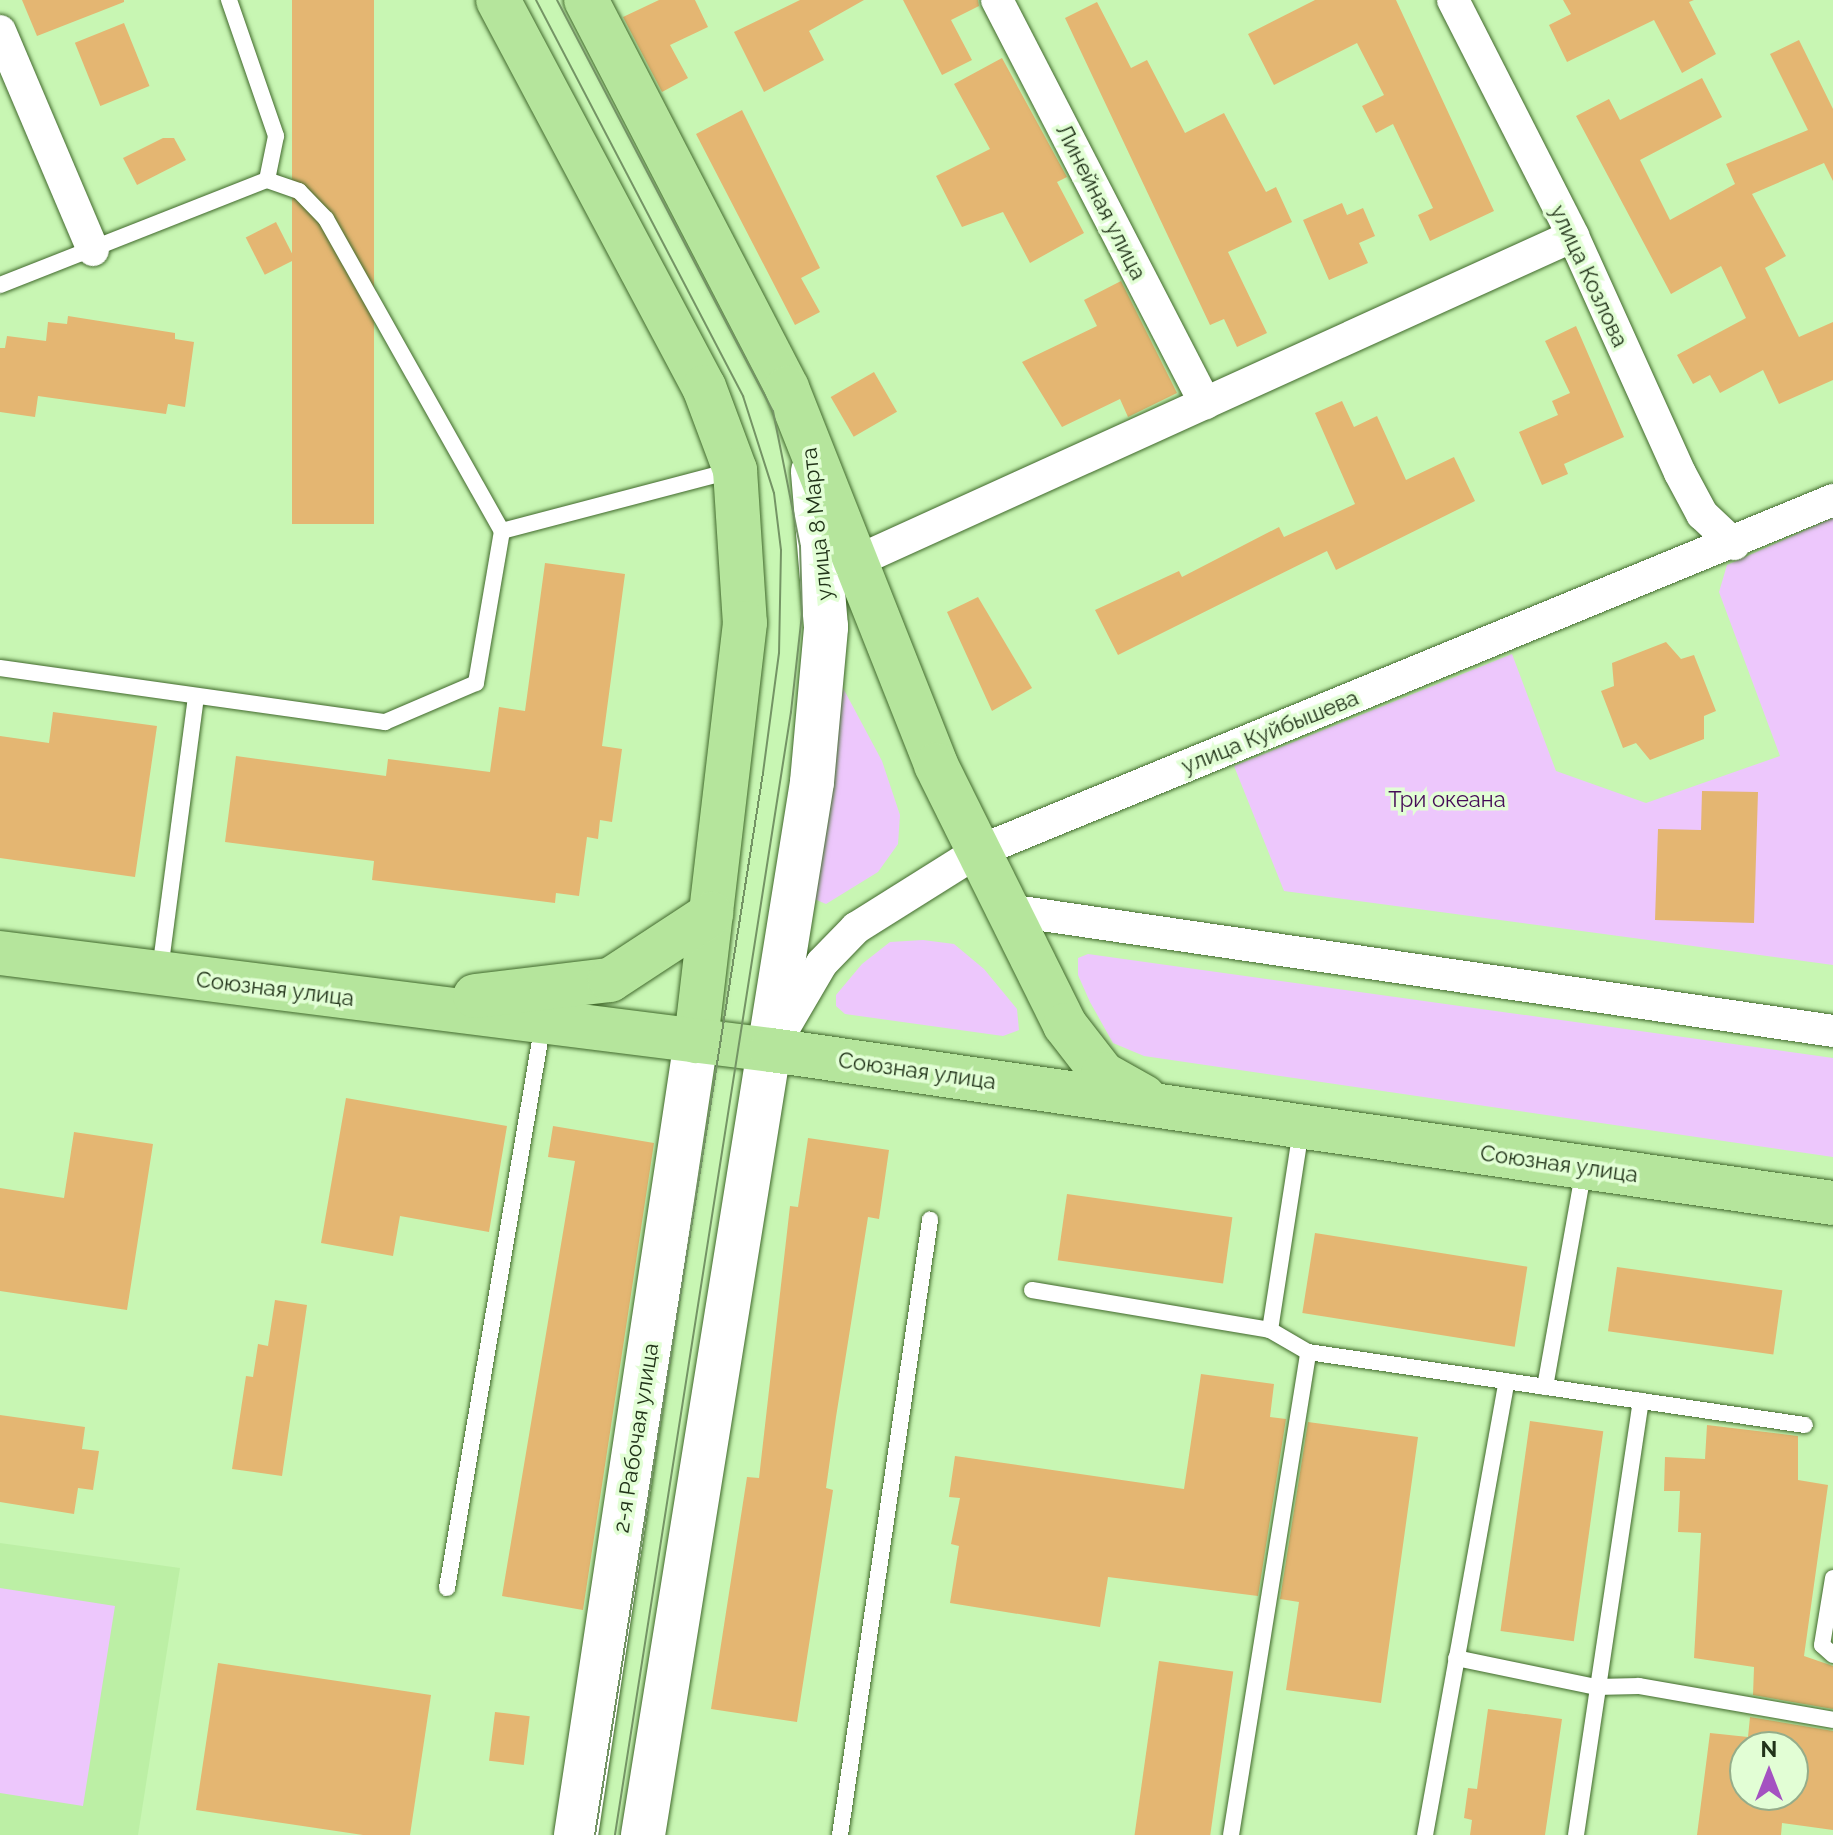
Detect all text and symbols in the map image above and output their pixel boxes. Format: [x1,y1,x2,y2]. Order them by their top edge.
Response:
street label: Линейная улица [1050,119,1152,285]
street label: улица Козлова [1545,201,1633,351]
street label: улица 8 Марта [796,446,838,602]
street label: улица Куйбышева [1178,684,1362,780]
park label: Три океана [1388,787,1506,813]
street label: Союзная улица [194,966,356,1012]
street label: Союзная улица [836,1047,998,1095]
street label: Союзная улица [1478,1140,1640,1188]
street label: 2-я Рабочая улица [608,1341,664,1535]
north arrow [1729,1731,1809,1811]
text: N [1761,1736,1777,1762]

